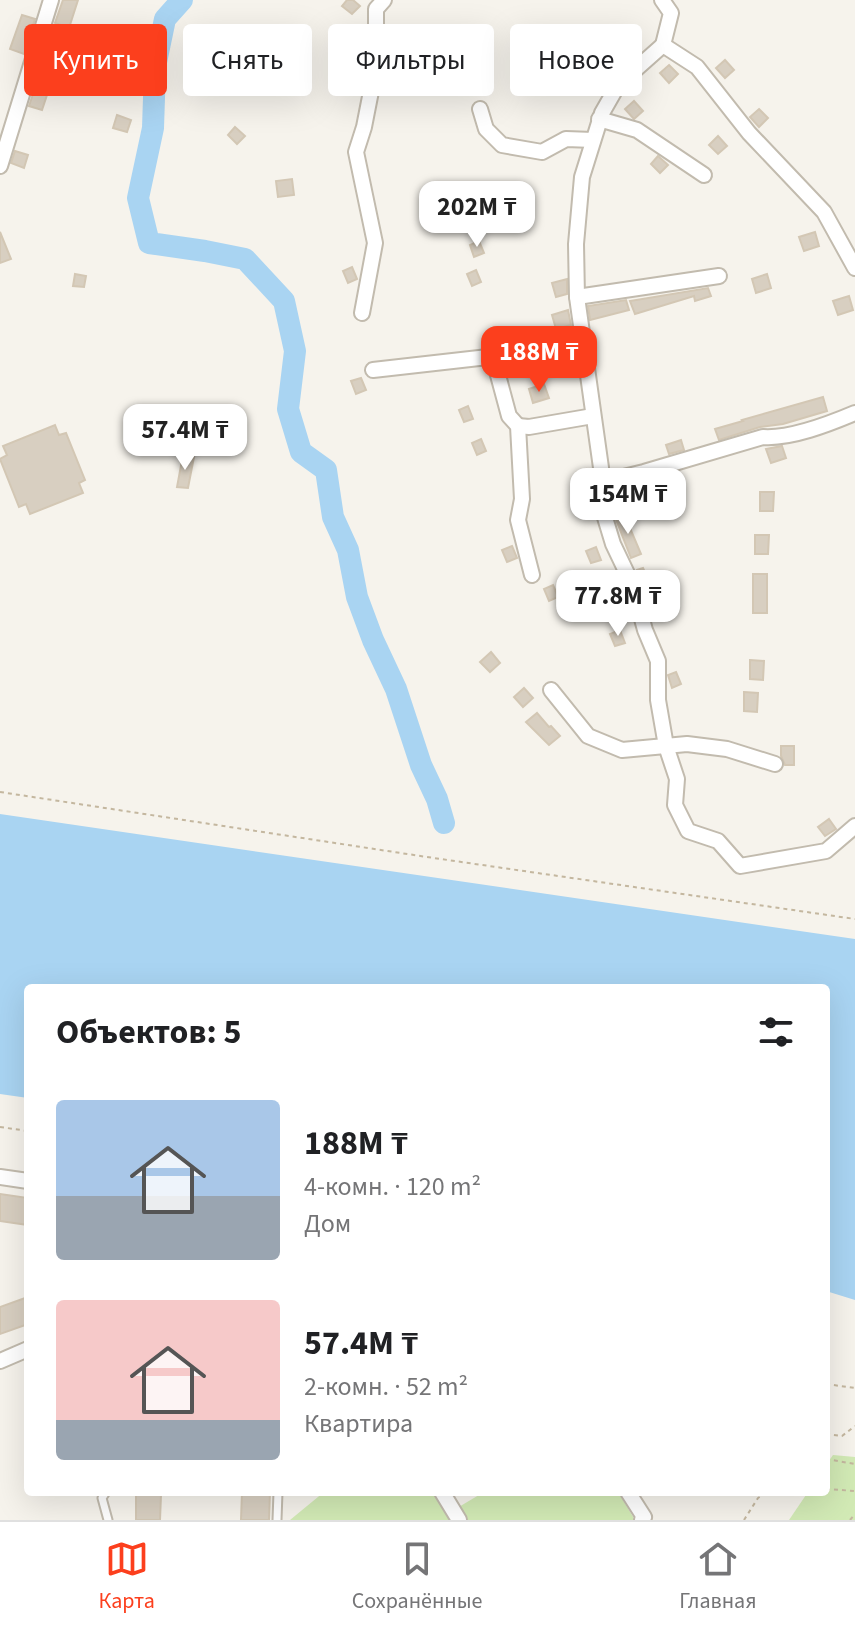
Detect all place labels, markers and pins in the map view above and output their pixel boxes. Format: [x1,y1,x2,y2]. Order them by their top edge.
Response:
pin: 202M ₸ [412,181,542,249]
pin: 188M ₸ [474,326,604,394]
pin: 57.4M ₸ [111,404,259,472]
pin: 154M ₸ [563,468,693,536]
pin: 77.8M ₸ [544,570,692,638]

